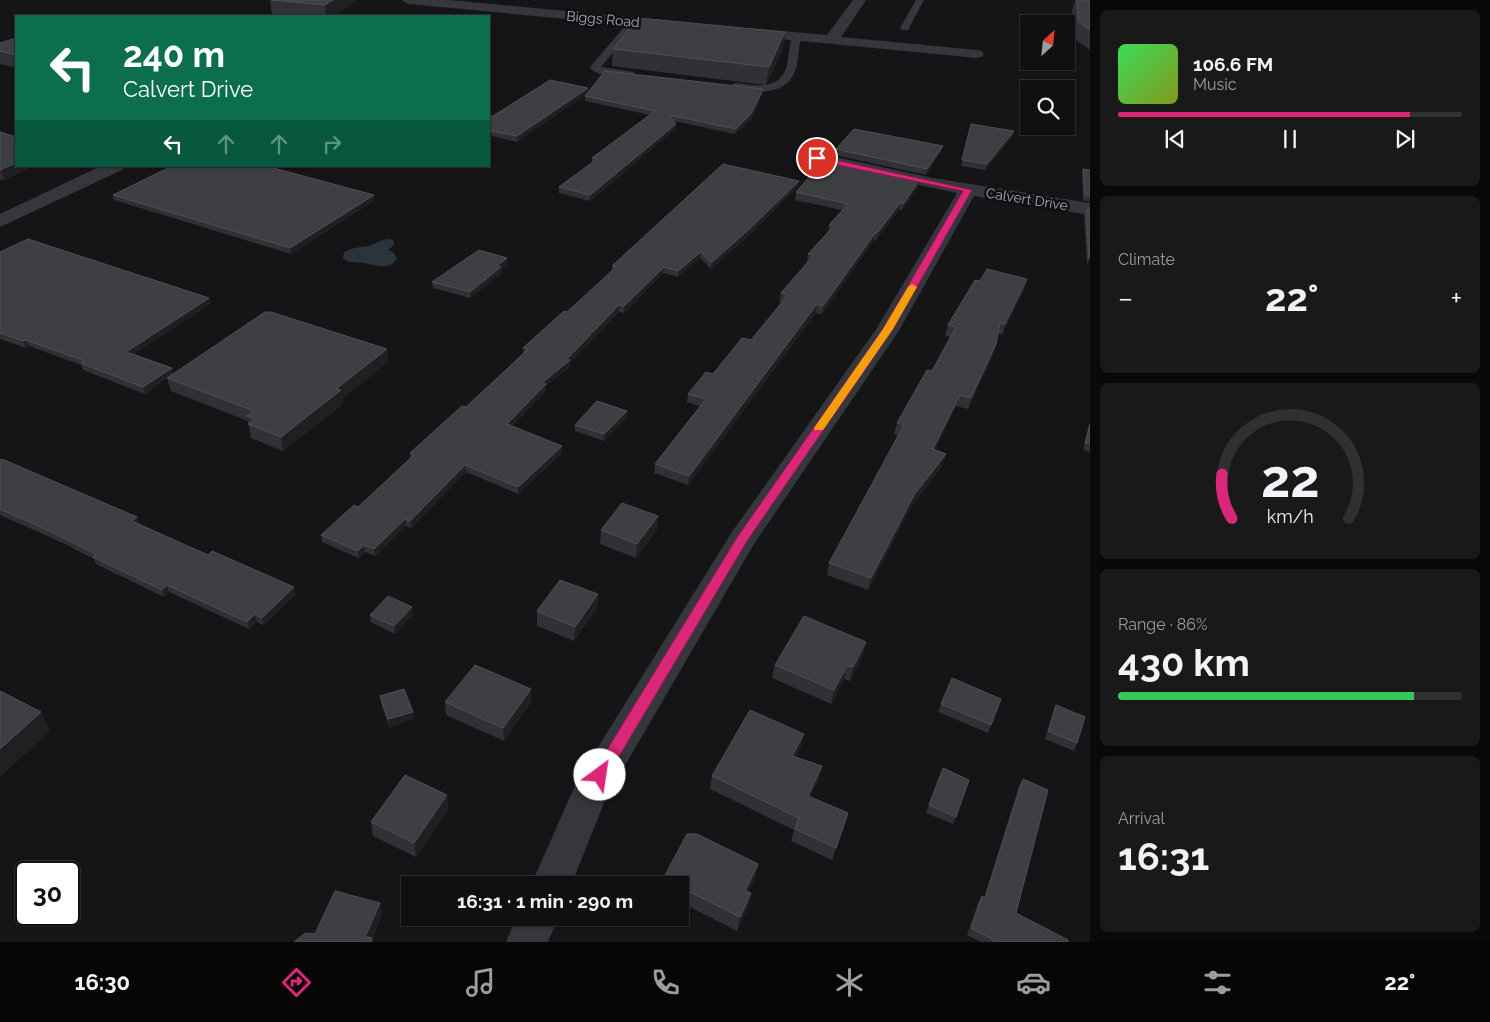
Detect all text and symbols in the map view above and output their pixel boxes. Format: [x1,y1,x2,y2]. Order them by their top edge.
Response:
street label: Biggs Road [566,8,640,30]
north arrow [1020,15,1075,70]
map controls [1020,15,1075,135]
text: 240 m [123,34,225,75]
icon: left [40,35,105,100]
text: 106.6 FM [1193,53,1273,75]
text: Music [1193,75,1237,94]
text: Calvert Drive [123,76,253,102]
button: search [1020,80,1075,135]
icon: previous [1161,125,1189,153]
icon: pause [1276,125,1304,153]
icon: next [1391,125,1419,153]
icon: left [159,130,187,158]
icon: ahead [212,130,240,158]
icon: ahead [265,130,293,158]
icon: right [318,130,346,158]
pin [796,137,838,179]
icon: arrive [803,144,831,172]
street label: Calvert Drive [985,185,1069,213]
text: Climate [1118,250,1175,269]
text: 22° [1265,275,1318,320]
text: − [1118,282,1133,315]
text: + [1450,282,1462,315]
text: 22 [1261,448,1319,509]
text: km/h [1266,506,1314,527]
text: Range · 86% [1118,615,1207,634]
text: 430 km [1118,640,1250,685]
position arrow [573,748,625,800]
text: Arrival [1118,809,1165,828]
text: 16:31 [1118,834,1209,879]
speed limit sign: 30 [15,861,80,926]
text: 16:31 · 1 min · 290 m [457,890,633,912]
icon: directions [279,965,314,1000]
icon: music [463,965,498,1000]
icon: phone [648,965,683,1000]
icon: climate [832,965,867,1000]
icon: car [1016,965,1051,1000]
icon: filters [1200,965,1235,1000]
text: 16:30 [75,969,130,995]
text: 22° [1384,969,1415,995]

